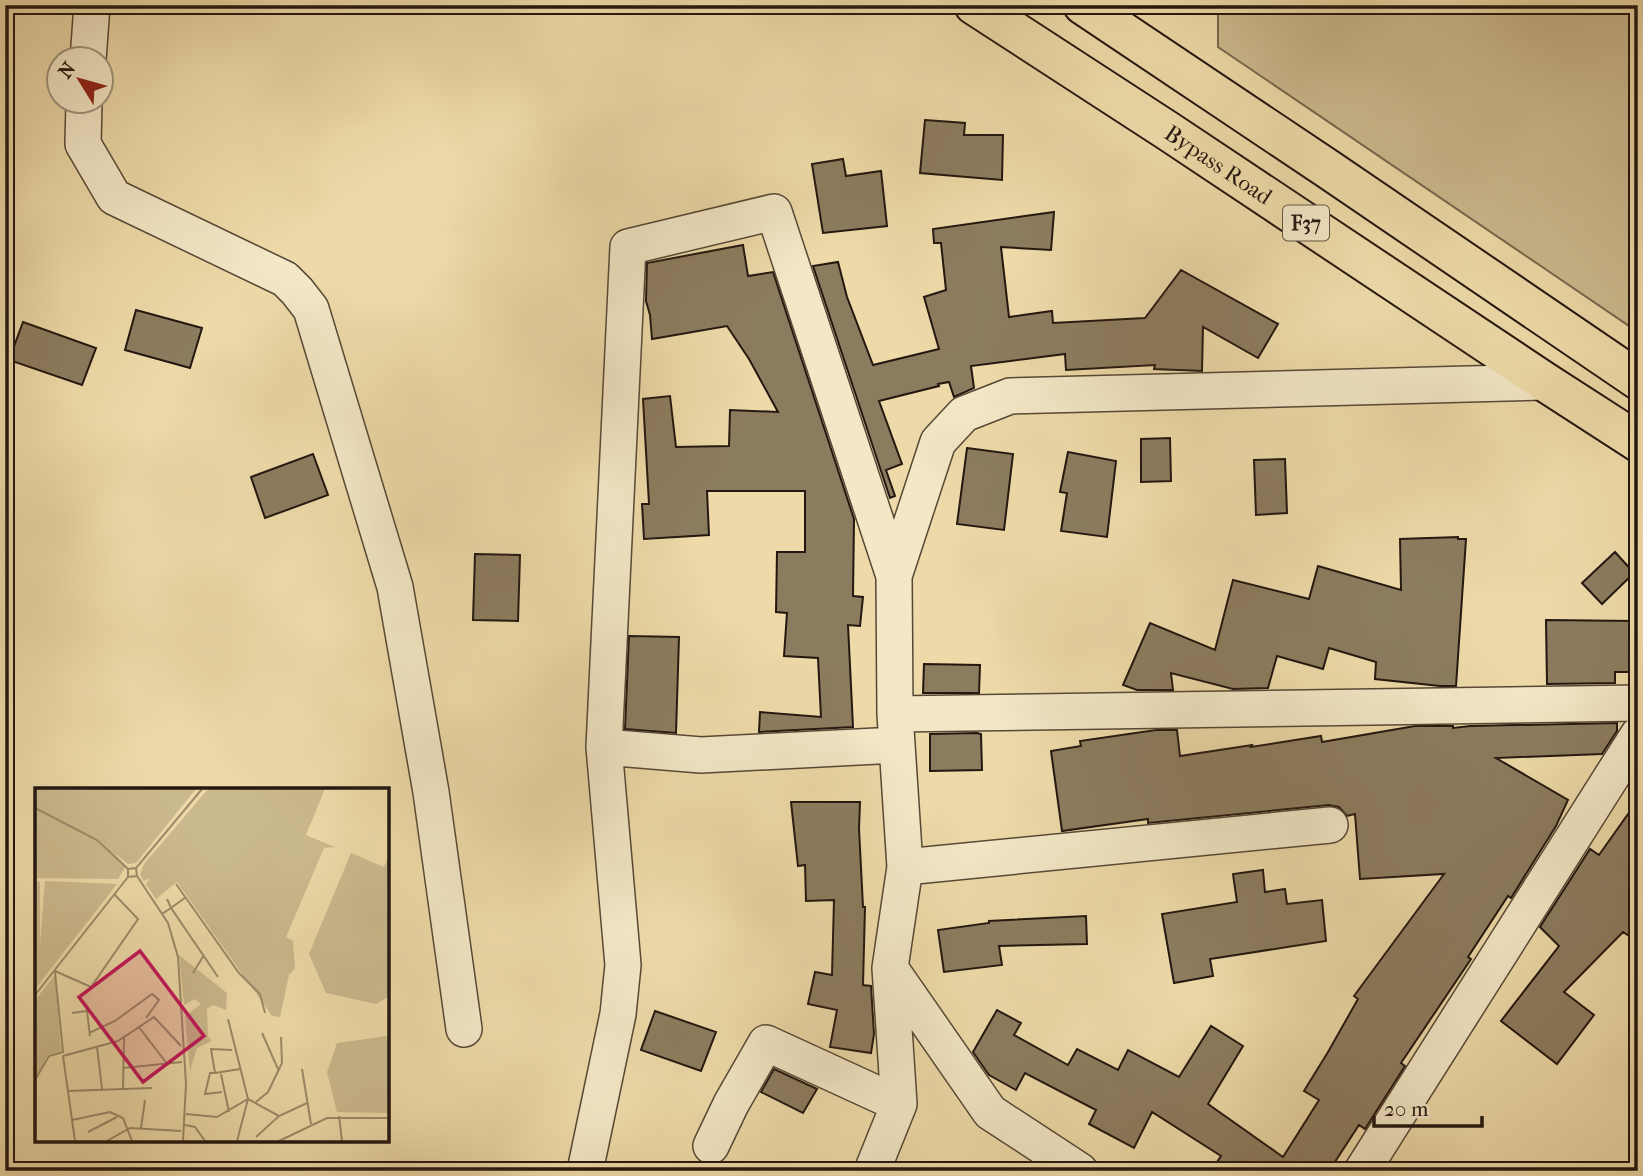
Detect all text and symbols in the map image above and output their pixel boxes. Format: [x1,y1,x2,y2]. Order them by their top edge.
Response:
north arrow [46,46,116,116]
text: N [54,58,81,83]
street label: Bypass Road [1160,119,1278,210]
road number: F37 [1283,206,1329,241]
inset map [35,788,388,1141]
scale bar [1374,1085,1482,1129]
text: 20 m [1384,1097,1429,1121]

